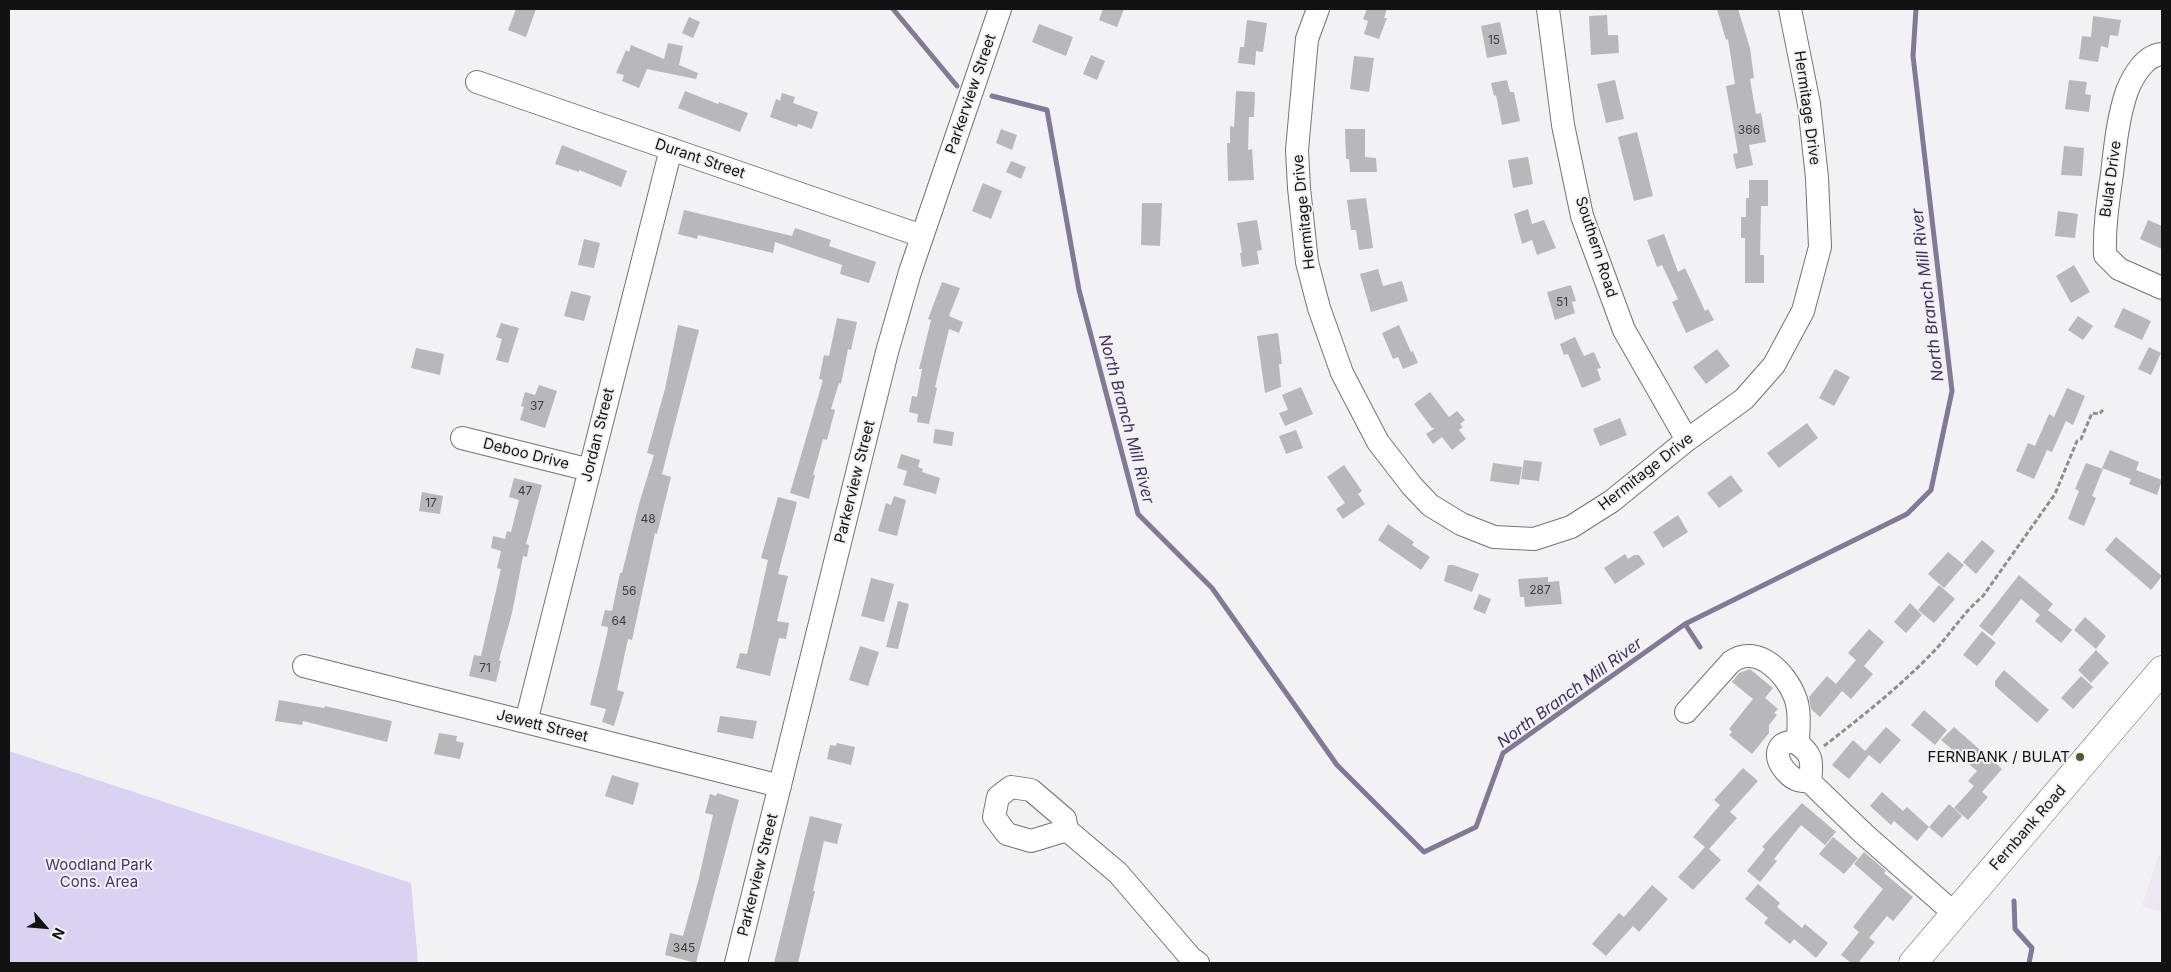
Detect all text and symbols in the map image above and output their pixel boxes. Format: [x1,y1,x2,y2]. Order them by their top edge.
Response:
street label: Parkerview Street [942,32,1000,156]
house number: 15 [1488,33,1500,47]
street label: Hermitage Drive [1790,50,1824,166]
house number: 366 [1738,123,1760,137]
street label: Durant Street [653,135,747,183]
street label: Bulat Drive [2097,140,2125,218]
street label: Hermitage Drive [1289,154,1319,270]
street label: Southern Road [1571,194,1621,300]
water label: North Branch Mill River [1908,207,1948,383]
house number: 51 [1556,295,1568,309]
water label: North Branch Mill River [1094,332,1158,506]
street label: Jordan Street [578,386,618,484]
house number: 37 [530,399,544,413]
street label: Parkerview Street [831,419,879,545]
street label: Hermitage Drive [1595,429,1697,515]
street label: Deboo Drive [481,435,571,473]
house number: 47 [518,484,532,498]
house number: 17 [425,496,437,510]
house number: 48 [640,512,656,526]
house number: 287 [1529,583,1551,597]
house number: 56 [622,584,636,598]
house number: 64 [611,614,627,628]
water label: North Branch Mill River [1494,634,1646,752]
house number: 71 [479,661,491,675]
street label: Jewett Street [494,706,590,746]
place label: FERNBANK / BULAT [1928,748,2070,766]
marker: FERNBANK / BULAT [2074,751,2086,763]
street label: Fernbank Road [1986,782,2070,874]
street label: Parkerview Street [734,812,782,938]
park label: Woodland Park Cons. Area [45,856,153,891]
north arrow [20,902,70,952]
text: N [49,925,69,943]
house number: 345 [673,941,695,955]

